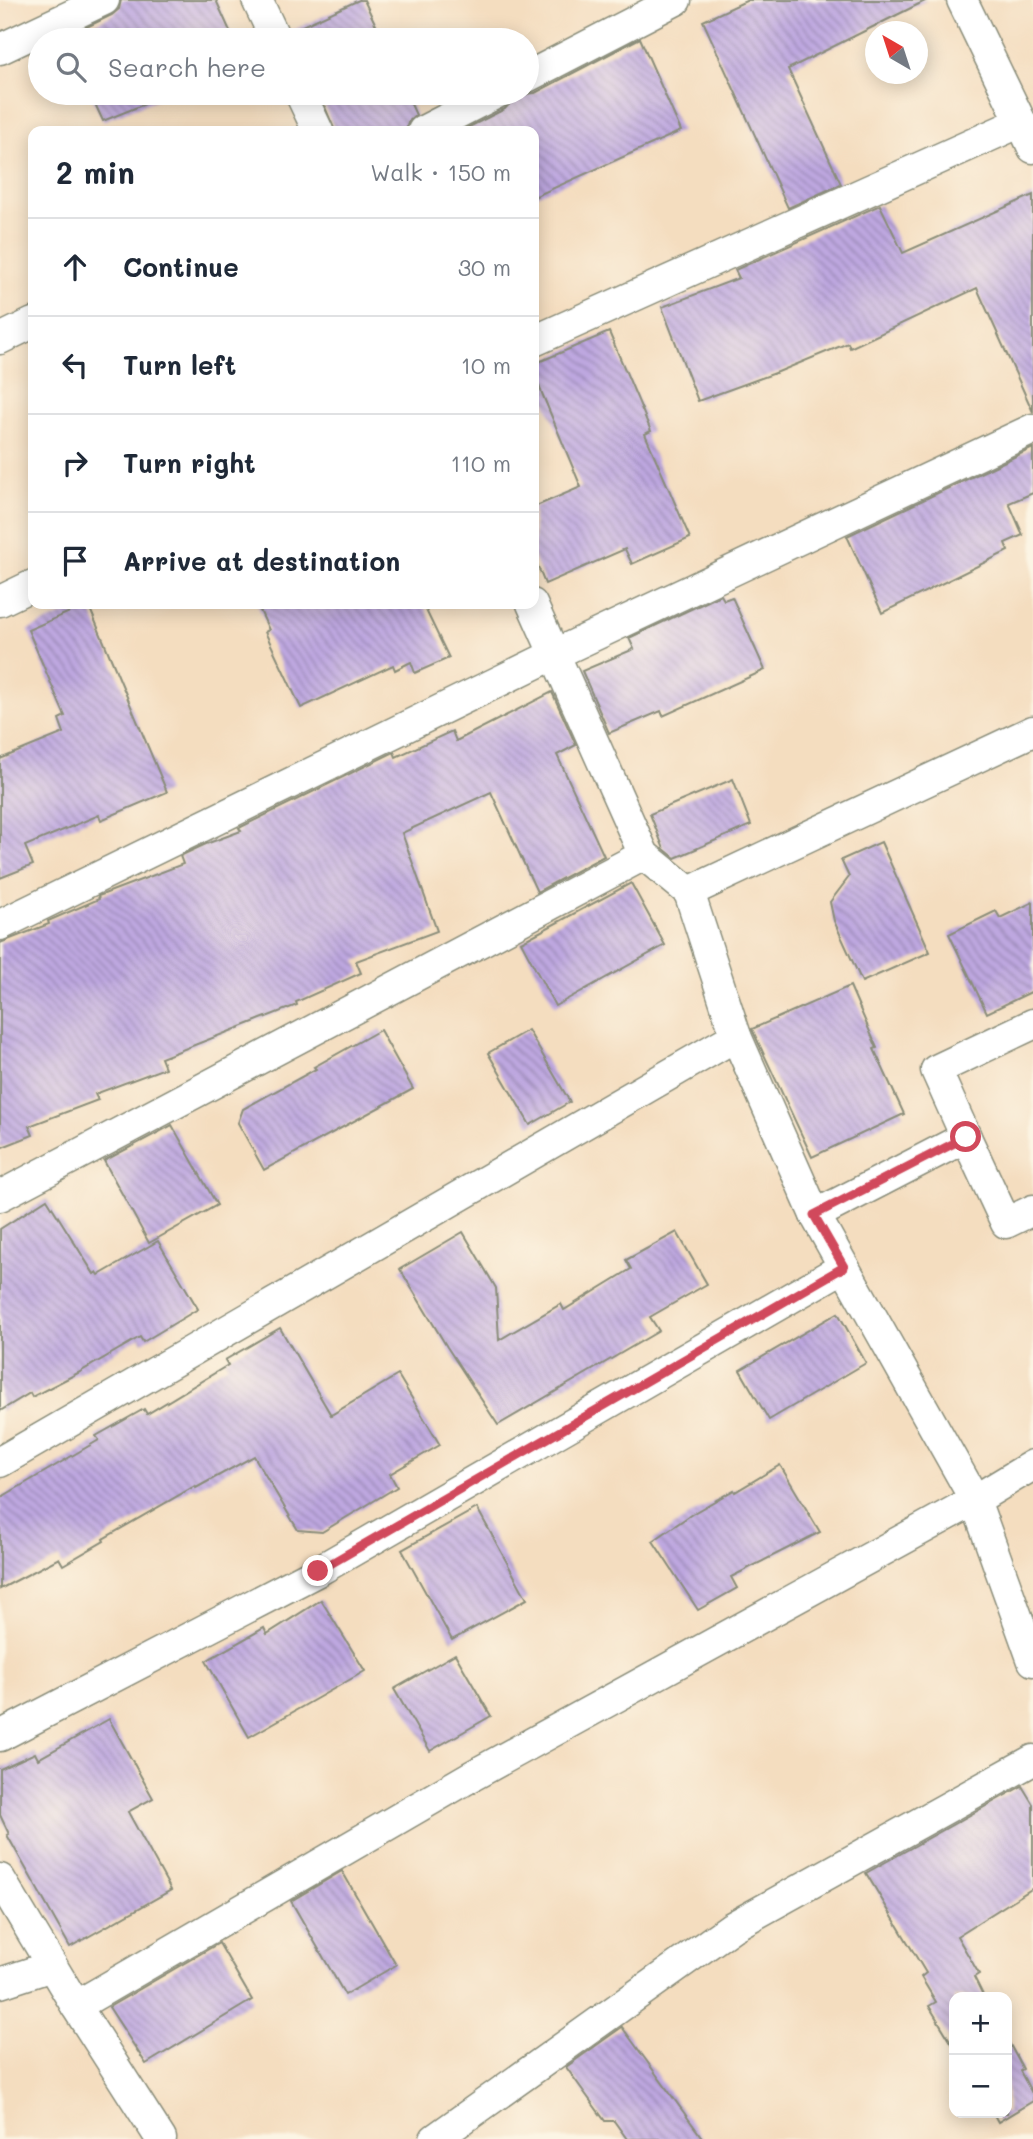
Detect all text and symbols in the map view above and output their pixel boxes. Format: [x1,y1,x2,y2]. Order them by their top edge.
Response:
north arrow [865,21,928,84]
search box [28,28,539,105]
icon: search [52,48,90,86]
text: Search here [108,50,266,84]
text: 2 min [56,152,135,192]
text: Walk · 150 m [370,157,511,187]
icon: ahead [56,248,94,286]
text: Continue [123,250,239,284]
text: 30 m [458,252,511,282]
icon: left [56,346,94,384]
text: Turn left [123,348,236,382]
text: 10 m [461,350,511,380]
icon: right [56,444,94,482]
text: Turn right [123,446,256,480]
text: 110 m [451,448,511,478]
icon: arrive [56,542,94,580]
text: Arrive at destination [123,544,400,578]
route start [950,1121,981,1152]
route end [302,1555,333,1586]
map controls [949,1992,1012,2118]
button: + [949,1992,1012,2055]
button: − [949,2055,1012,2118]

